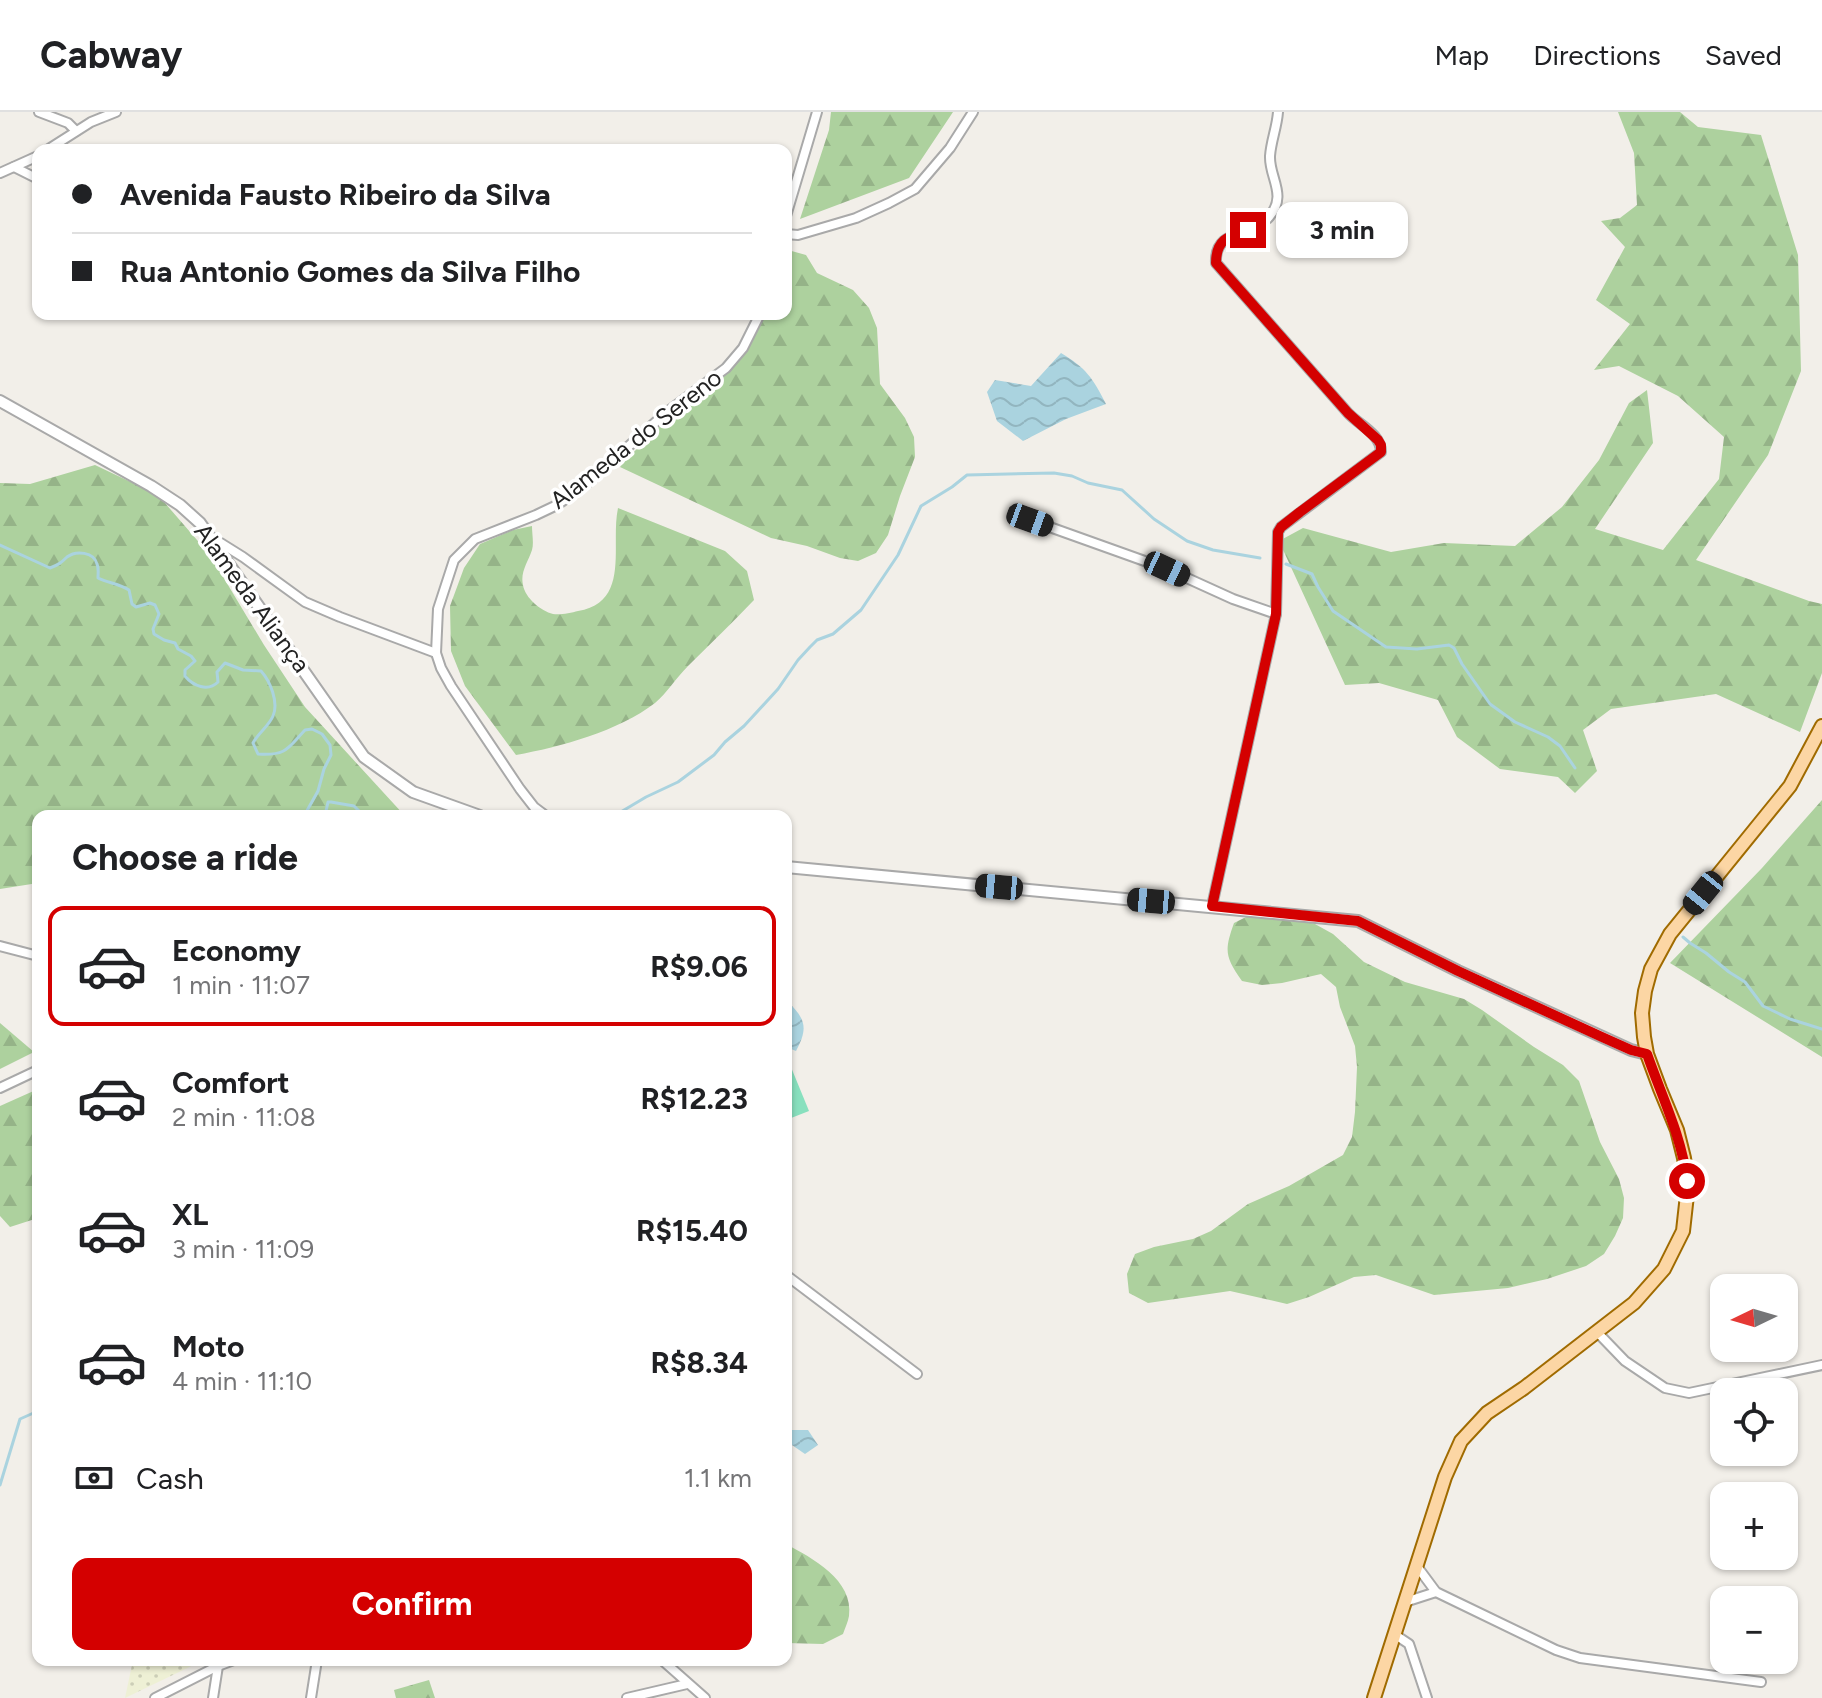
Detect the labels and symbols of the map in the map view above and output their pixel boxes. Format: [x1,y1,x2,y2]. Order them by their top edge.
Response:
callout: 3 min [1276,202,1408,258]
route end [1230,212,1266,248]
street label: Alameda do Sereno [544,363,727,515]
car [1003,501,1057,539]
street label: Alameda Aliança [189,517,316,678]
car [1140,548,1194,590]
car [1679,867,1727,919]
car [974,873,1024,901]
car [1126,887,1176,915]
route start [1669,1163,1705,1199]
north arrow [1710,1274,1798,1362]

